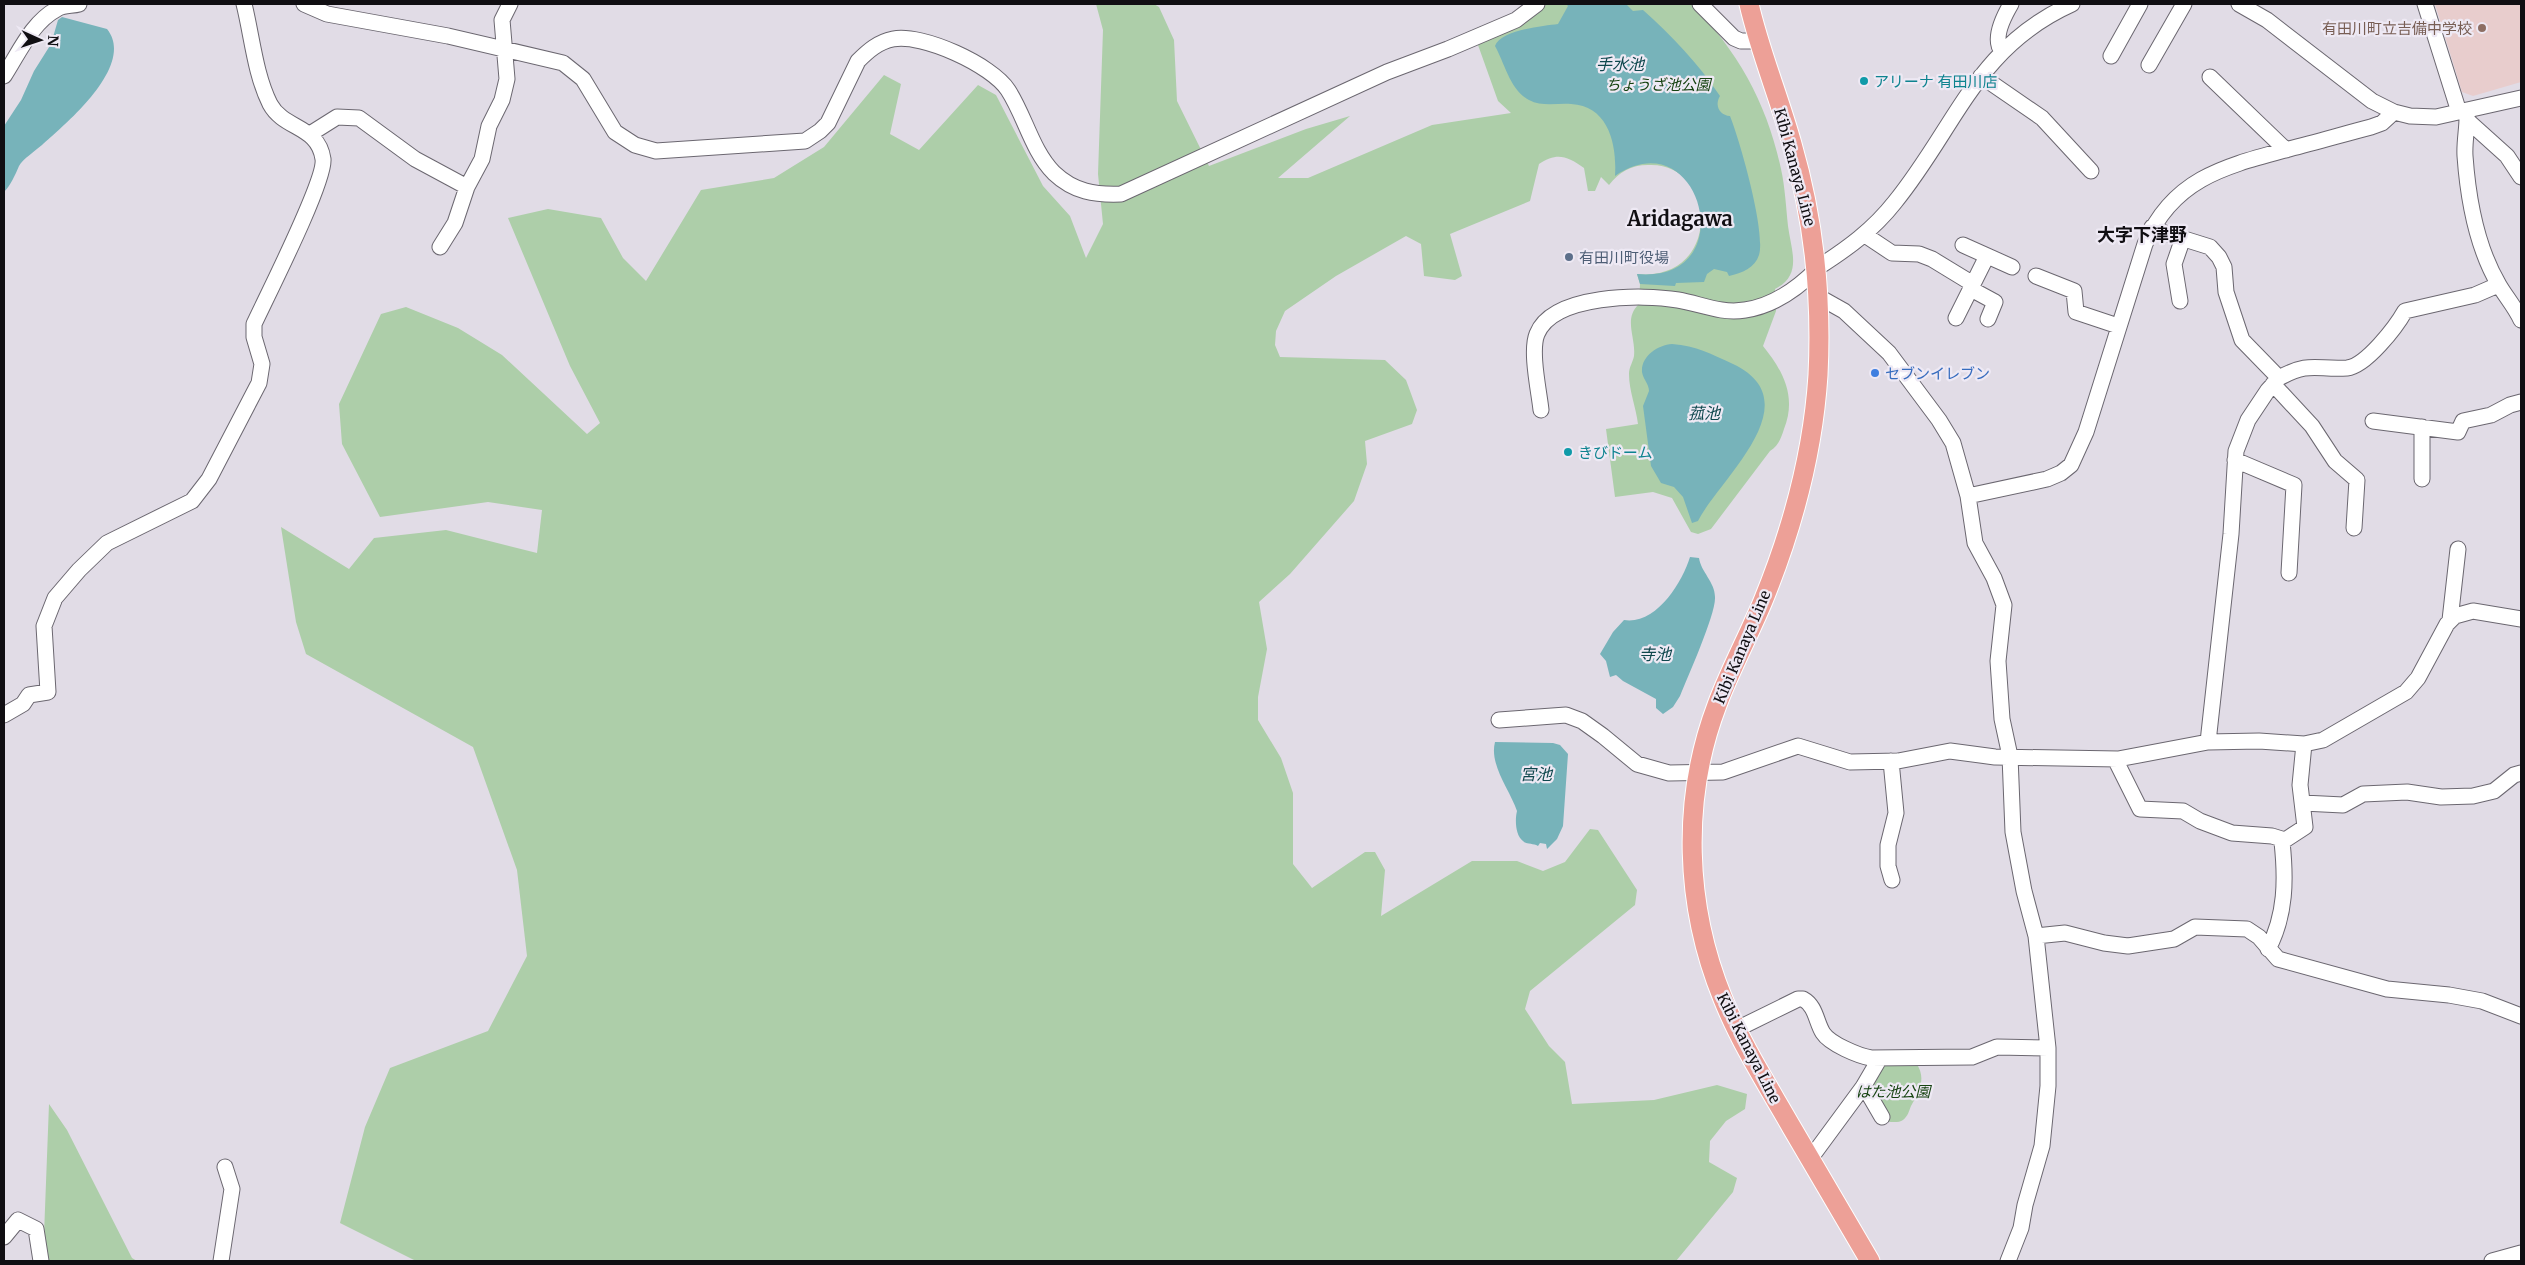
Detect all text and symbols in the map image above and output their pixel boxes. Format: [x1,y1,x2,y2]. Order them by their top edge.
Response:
north arrow [15,15,65,65]
place label: 有田川町立吉備中学校 [2322,19,2472,38]
marker: 有田川町立吉備中学校 [2476,22,2488,34]
text: N [44,35,62,47]
water label: 手水池 [1596,54,1646,74]
place label: アリーナ 有田川店 [1874,72,1998,91]
park label: ちょうざ池公園 [1605,75,1712,94]
marker: アリーナ 有田川店 [1858,75,1870,87]
street label: Kibi Kanaya Line [1770,106,1820,228]
district label: Aridagawa [1626,206,1733,231]
district label: 大字下津野 [2097,223,2187,246]
place label: 有田川町役場 [1579,248,1669,267]
marker: 有田川町役場 [1563,251,1575,263]
place label: セブンイレブン [1885,364,1990,383]
marker: セブンイレブン [1869,367,1881,379]
water label: 菰池 [1688,403,1722,423]
place label: きびドーム [1578,443,1653,462]
marker: きびドーム [1562,446,1574,458]
street label: Kibi Kanaya Line [1710,587,1775,707]
water label: 寺池 [1639,644,1673,664]
water label: 宮池 [1520,764,1554,784]
street label: Kibi Kanaya Line [1713,990,1785,1107]
park label: はた池公園 [1856,1082,1932,1101]

